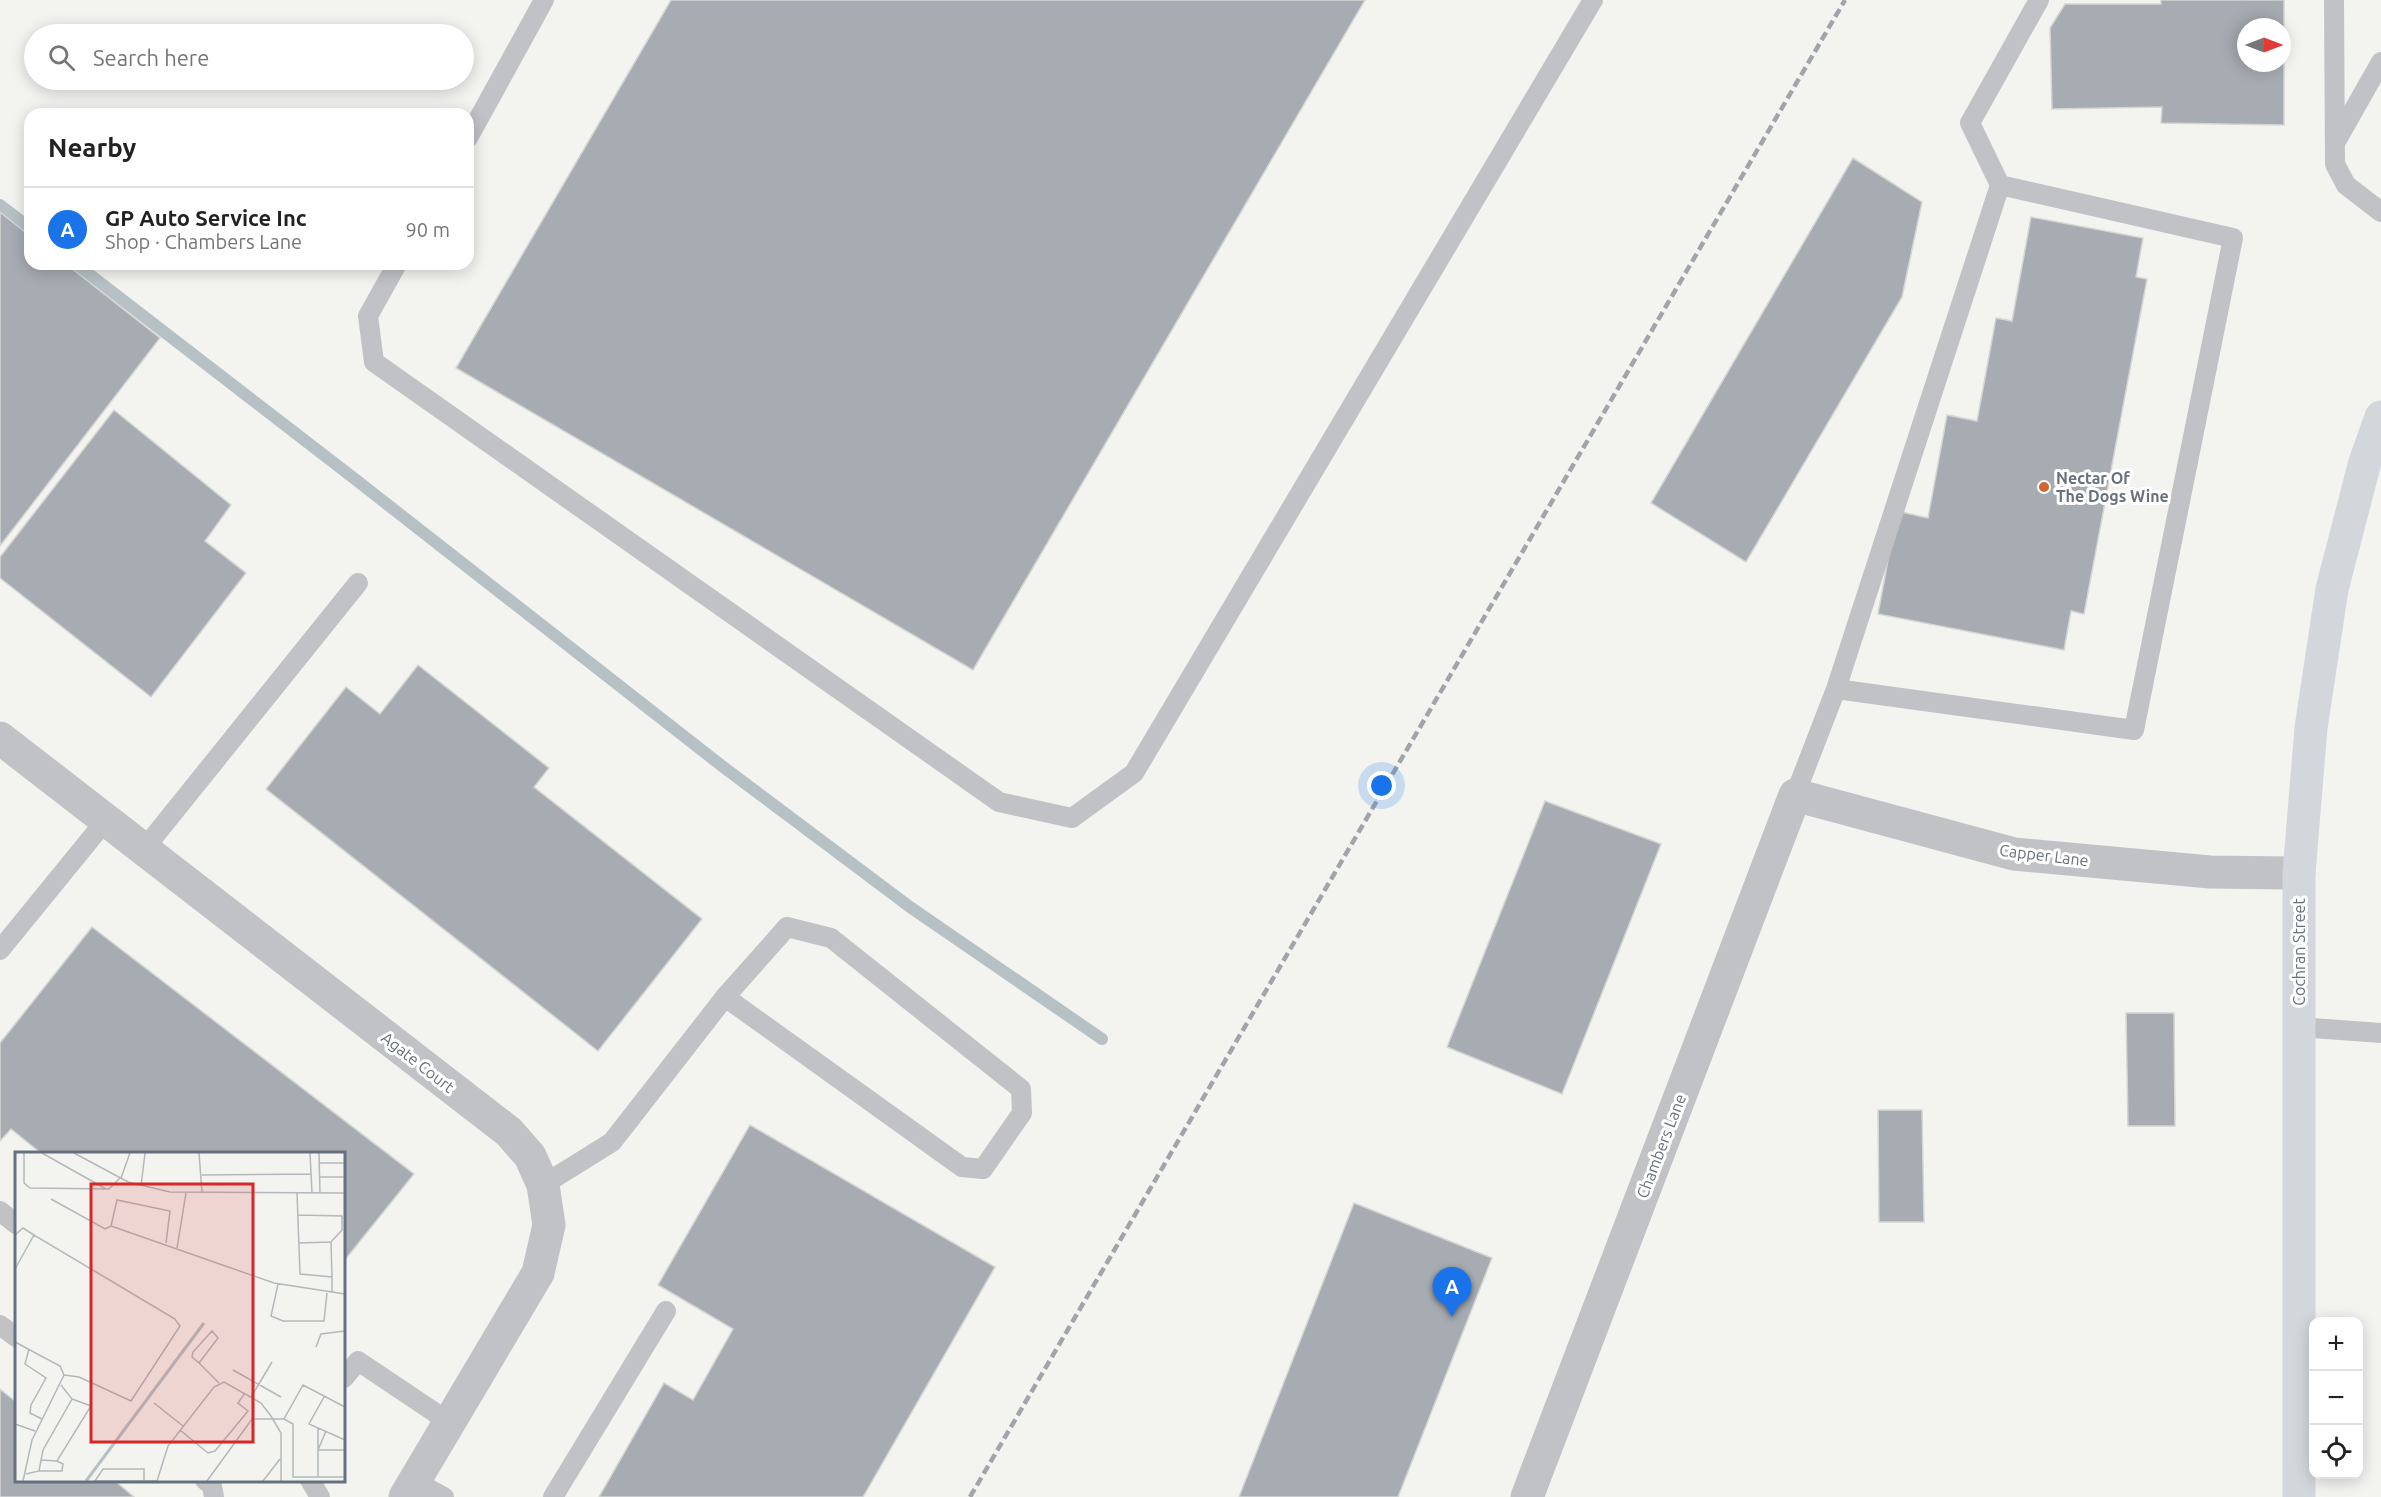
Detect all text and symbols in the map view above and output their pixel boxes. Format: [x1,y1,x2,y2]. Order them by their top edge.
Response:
north arrow [2237,18,2291,72]
search box [24,24,474,90]
icon: search [45,41,78,74]
text: Search here [93,45,209,70]
text: Nearby [48,133,136,162]
text: GP Auto Service Inc [105,205,307,230]
text: A [60,218,75,241]
text: 90 m [406,218,450,241]
text: Shop · Chambers Lane [105,230,302,253]
place label: Nectar Of The Dogs Wine [2056,469,2169,505]
marker: Nectar Of The Dogs Wine [2037,480,2051,494]
your location [1367,771,1396,800]
street label: Capper Lane [1998,841,2090,869]
street label: Cochran Street [2290,898,2308,1006]
street label: Agate Court [378,1028,458,1096]
street label: Chambers Lane [1633,1091,1689,1201]
inset map [15,1152,345,1482]
pin: A [1432,1268,1472,1317]
map controls [2309,1317,2363,1479]
button: + [2309,1317,2363,1371]
button: − [2309,1371,2363,1425]
button: locate [2309,1425,2363,1479]

